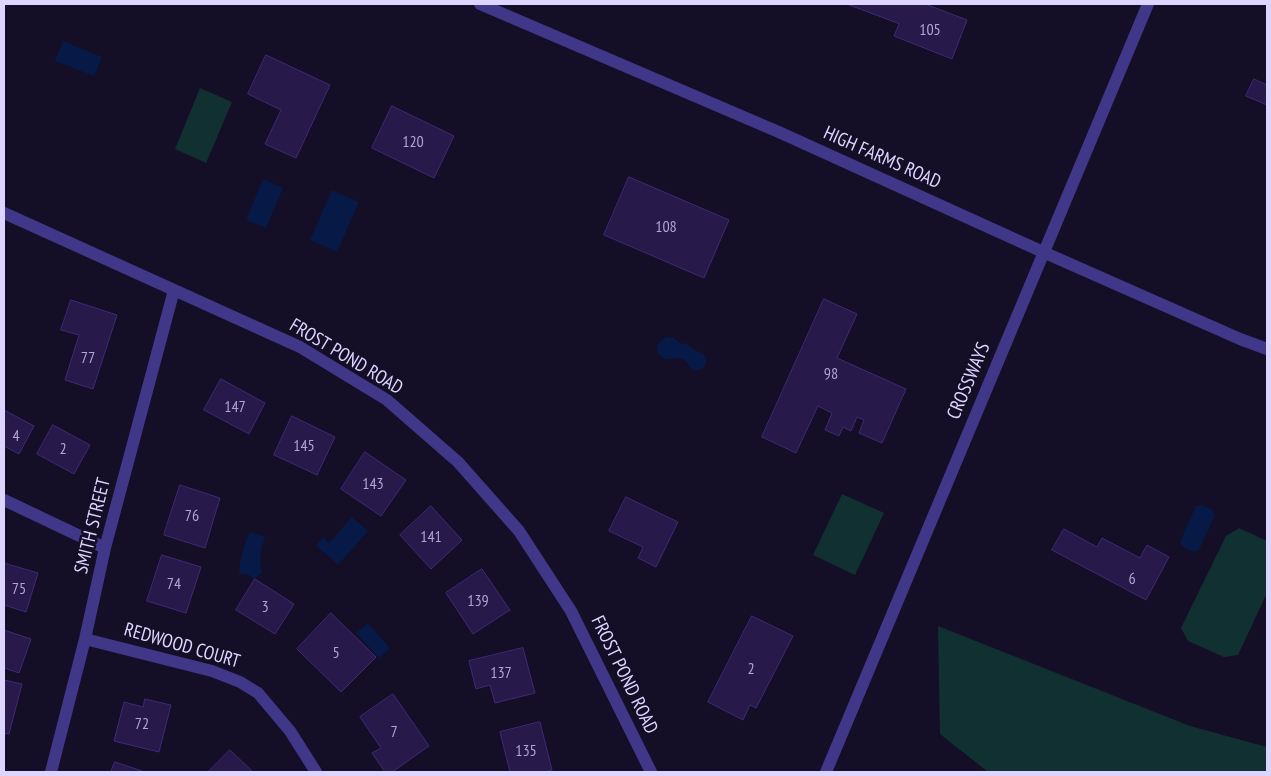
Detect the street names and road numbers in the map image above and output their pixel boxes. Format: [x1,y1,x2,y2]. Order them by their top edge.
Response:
street label: HIGH FARMS ROAD [820,122,944,194]
street label: FROST POND ROAD [285,314,407,400]
street label: CROSSWAYS [943,339,995,423]
street label: SMITH STREET [70,476,116,576]
street label: FROST POND ROAD [586,612,662,738]
street label: REDWOOD COURT [121,619,243,673]

